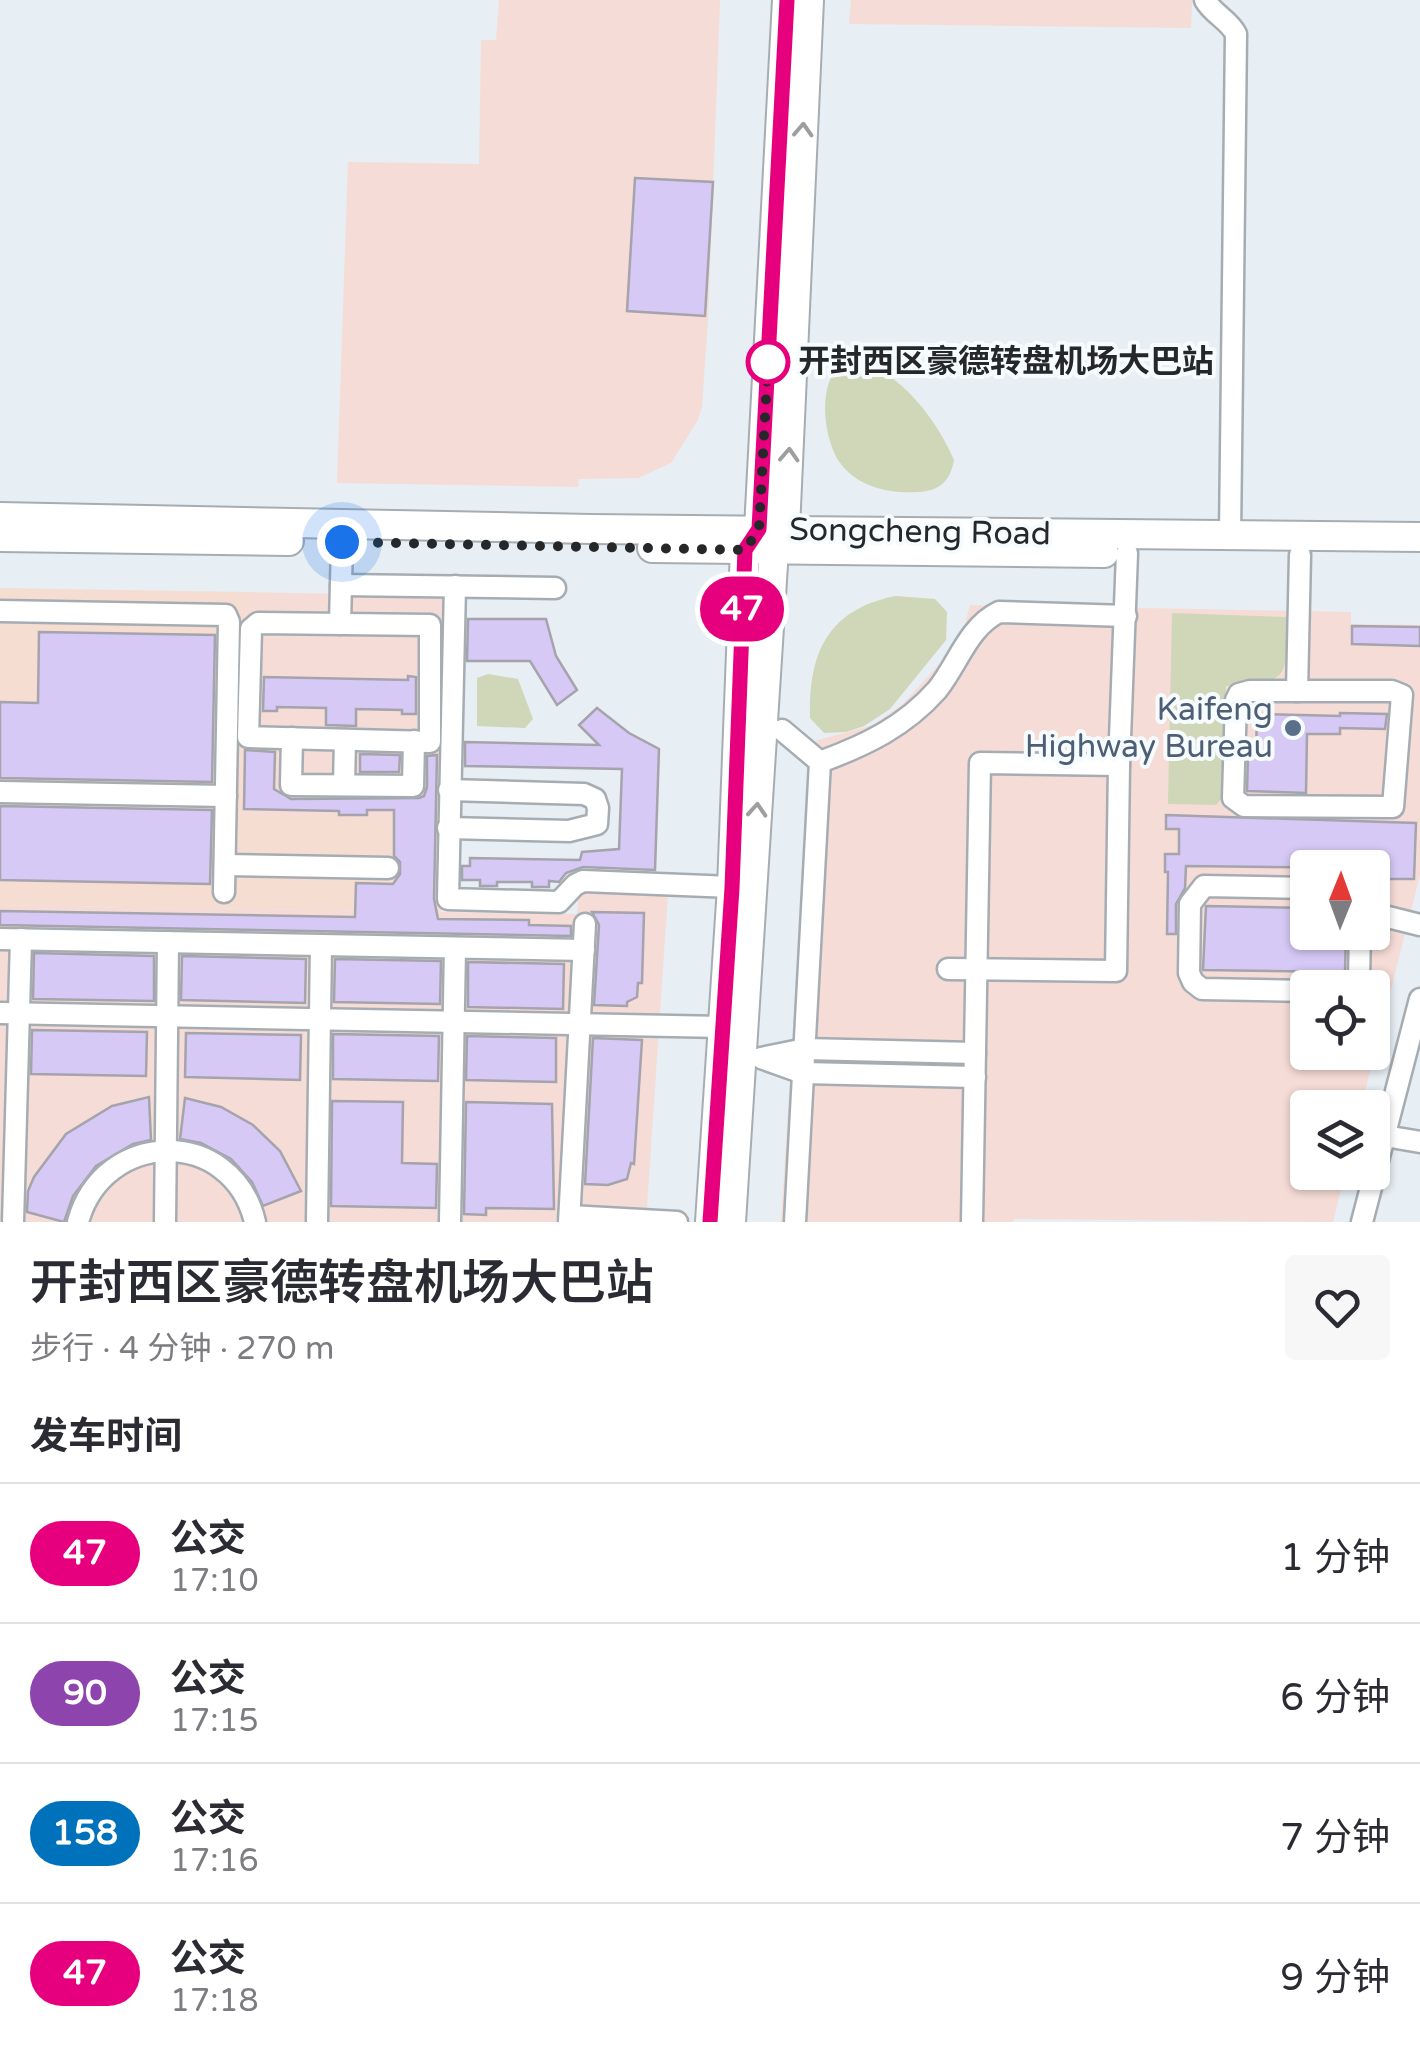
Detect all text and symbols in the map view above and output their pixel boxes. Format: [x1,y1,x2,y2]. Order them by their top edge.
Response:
one-way arrow [793,122,814,138]
marker: 开封西区豪德转盘机场大巴站 [747,341,789,383]
place label: 开封西区豪德转盘机场大巴站 [798,343,1214,381]
one-way arrow [778,446,799,462]
street label: Songcheng Road [789,511,1051,553]
your location [317,517,367,567]
line badge: 47 [697,576,787,642]
text: 47 [720,588,764,630]
place label: Kaifeng Highway Bureau [1025,691,1273,766]
marker: Kaifeng Highway Bureau [1282,717,1304,739]
one-way arrow [746,802,767,818]
north arrow [1290,850,1390,950]
map controls [1290,850,1390,1190]
button: locate [1290,970,1390,1070]
button: layers [1290,1090,1390,1190]
text: 开封西区豪德转盘机场大巴站 [30,1255,654,1313]
button: heart [1285,1255,1390,1360]
text: 步行 · 4 分钟 · 270 m [30,1330,334,1368]
text: 发车时间 [30,1414,182,1460]
text: 公交 [170,1516,246,1562]
text: 47 [63,1532,107,1574]
text: 1 分钟 [1280,1535,1390,1581]
text: 17:10 [170,1562,259,1600]
text: 公交 [170,1656,246,1702]
text: 90 [63,1672,107,1714]
text: 6 分钟 [1280,1675,1390,1721]
text: 17:15 [170,1702,259,1740]
text: 公交 [170,1796,246,1842]
text: 158 [52,1812,118,1854]
text: 7 分钟 [1280,1815,1390,1861]
text: 17:16 [170,1842,259,1880]
text: 公交 [170,1936,246,1982]
text: 47 [63,1952,107,1994]
text: 9 分钟 [1280,1955,1390,2001]
text: 17:18 [170,1982,259,2020]

